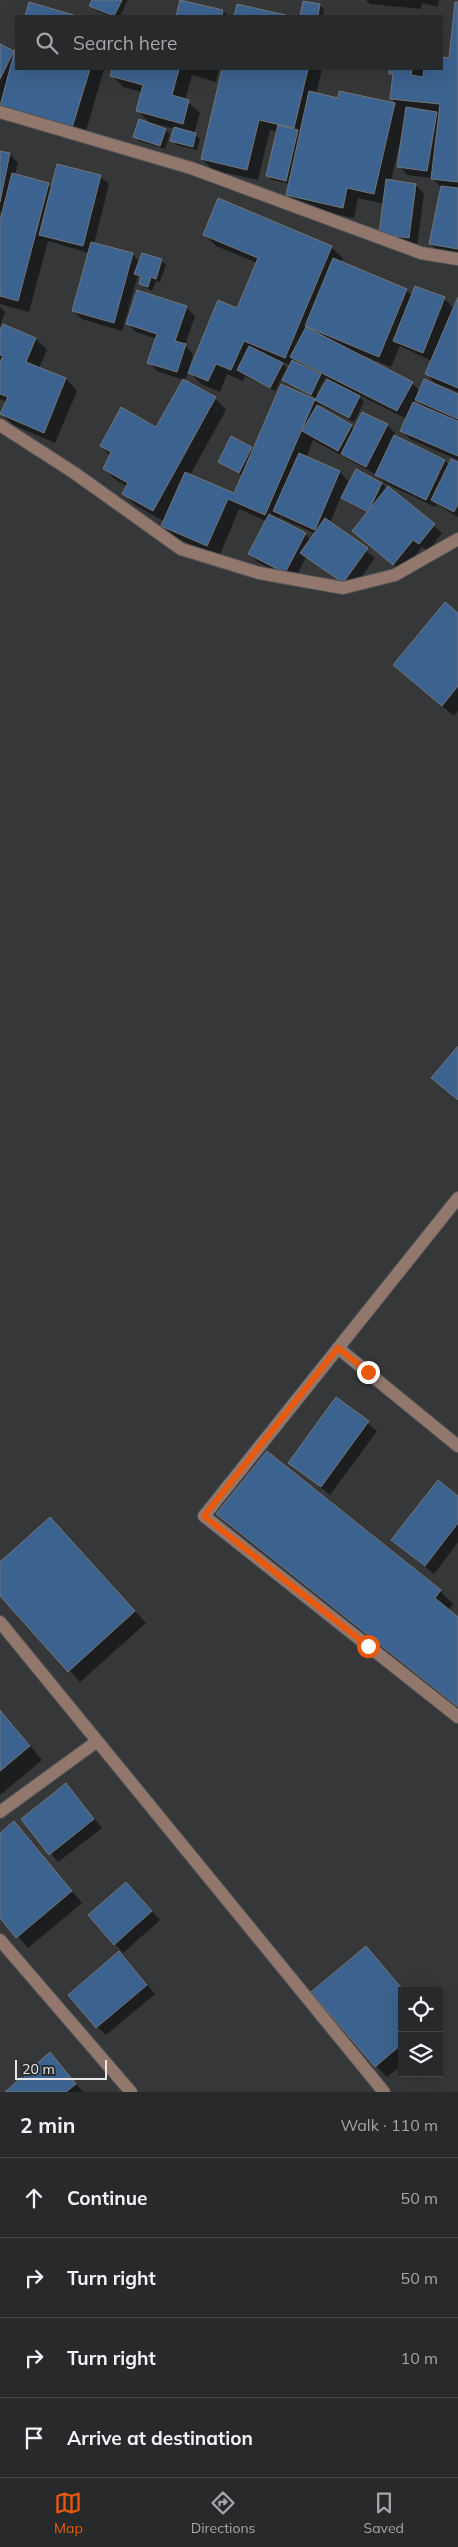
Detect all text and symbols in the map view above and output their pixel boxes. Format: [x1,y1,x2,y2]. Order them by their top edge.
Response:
search box [15,15,443,70]
icon: search [33,29,61,57]
text: Search here [73,31,177,55]
route end [357,1361,380,1384]
route start [357,1635,380,1658]
map controls [398,1987,443,2077]
button: locate [398,1987,443,2032]
button: layers [398,2032,443,2077]
scale bar [15,2057,108,2080]
text: 20 m [22,2060,55,2078]
text: 2 min [20,2112,75,2138]
text: Walk · 110 m [340,2115,438,2135]
icon: ahead [20,2184,48,2212]
text: Continue [67,2186,147,2210]
text: 50 m [401,2188,438,2208]
icon: right [20,2264,48,2292]
text: Turn right [67,2266,156,2290]
text: 50 m [401,2268,438,2288]
icon: right [20,2344,48,2372]
text: Turn right [67,2346,156,2370]
text: 10 m [401,2348,438,2368]
icon: arrive [20,2424,48,2452]
text: Arrive at destination [67,2426,253,2450]
tab: Map [54,2489,83,2537]
tab: Directions [191,2489,256,2537]
tab: Saved [364,2489,404,2537]

